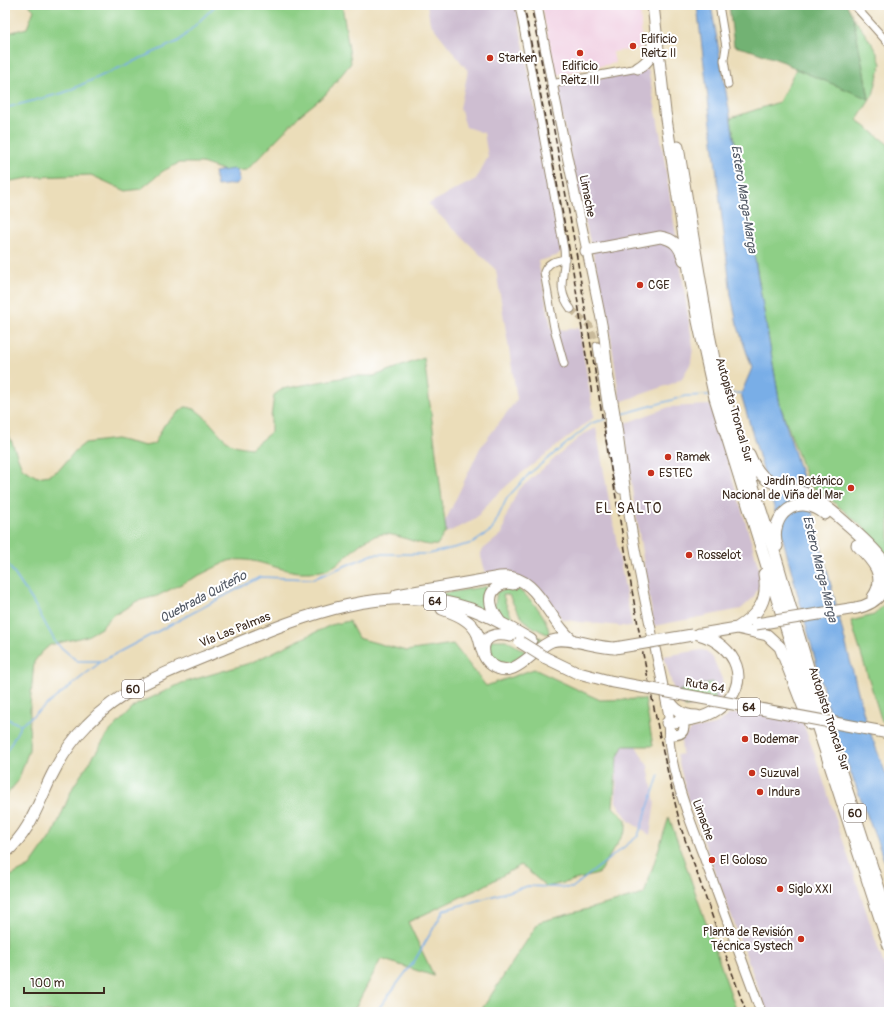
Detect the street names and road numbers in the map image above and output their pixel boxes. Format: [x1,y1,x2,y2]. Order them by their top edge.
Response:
street label: Limache [576,174,598,218]
street label: Autopista Troncal Sur [712,356,756,465]
road number: 64 [424,592,446,610]
street label: Vía Las Palmas [197,609,273,651]
street label: Autopista Troncal Sur [805,665,853,774]
street label: Ruta 64 [684,675,726,697]
road number: 60 [122,680,144,698]
road number: 64 [738,698,760,716]
street label: Limache [689,797,717,843]
road number: 60 [844,804,866,822]

